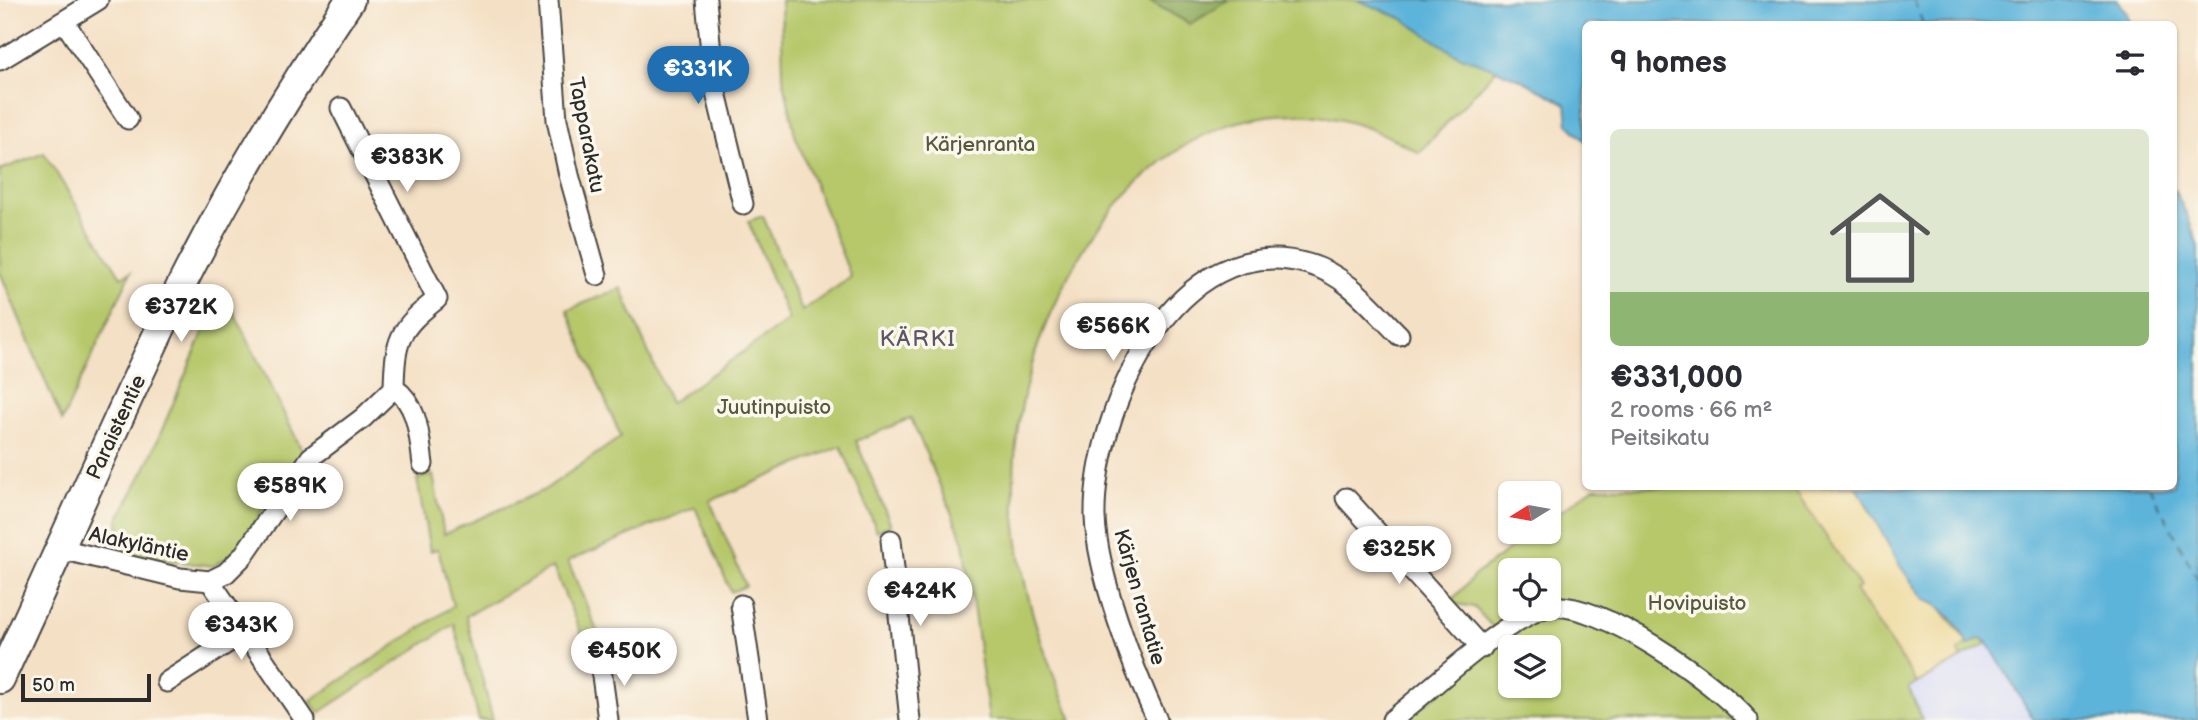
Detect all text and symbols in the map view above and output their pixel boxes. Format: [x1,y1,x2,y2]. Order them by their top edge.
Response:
icon: filters [2111,44,2149,82]
text: 9 homes [1610,45,1727,81]
pin: €331K [649,46,747,106]
text: €331K [663,55,733,83]
street label: Tapparakatu [563,75,610,195]
park label: Kärjenranta [925,132,1035,157]
pin: €383K [358,134,456,194]
text: €383K [370,143,444,171]
icon: home [1817,175,1943,301]
pin: €372K [132,284,230,344]
text: €372K [145,293,217,321]
pin: €566K [1064,304,1162,363]
text: €566K [1076,312,1150,340]
district label: KÄRKI [879,325,957,353]
text: €331,000 [1610,360,1743,396]
street label: Paraistentie [81,371,152,483]
park label: Juutinpuisto [717,395,831,420]
text: 2 rooms · 66 m² [1610,396,1772,424]
text: Peitsikatu [1610,424,1710,452]
pin: €589K [241,463,339,523]
text: €589K [253,472,327,500]
north arrow [1498,481,1561,544]
map controls [1498,481,1561,698]
street label: Alakyläntie [87,522,191,567]
street label: Kärjen rantatie [1108,526,1171,668]
pin: €325K [1350,526,1448,586]
text: €325K [1362,535,1436,563]
button: locate [1498,558,1561,621]
pin: €424K [871,568,969,628]
text: €424K [884,577,956,605]
park label: Hovipuisto [1648,591,1747,616]
pin: €343K [192,602,290,662]
text: €343K [204,611,278,639]
pin: €450K [575,628,673,688]
button: layers [1498,635,1561,698]
text: €450K [587,637,661,665]
scale bar [21,671,150,703]
text: 50 m [32,674,75,697]

